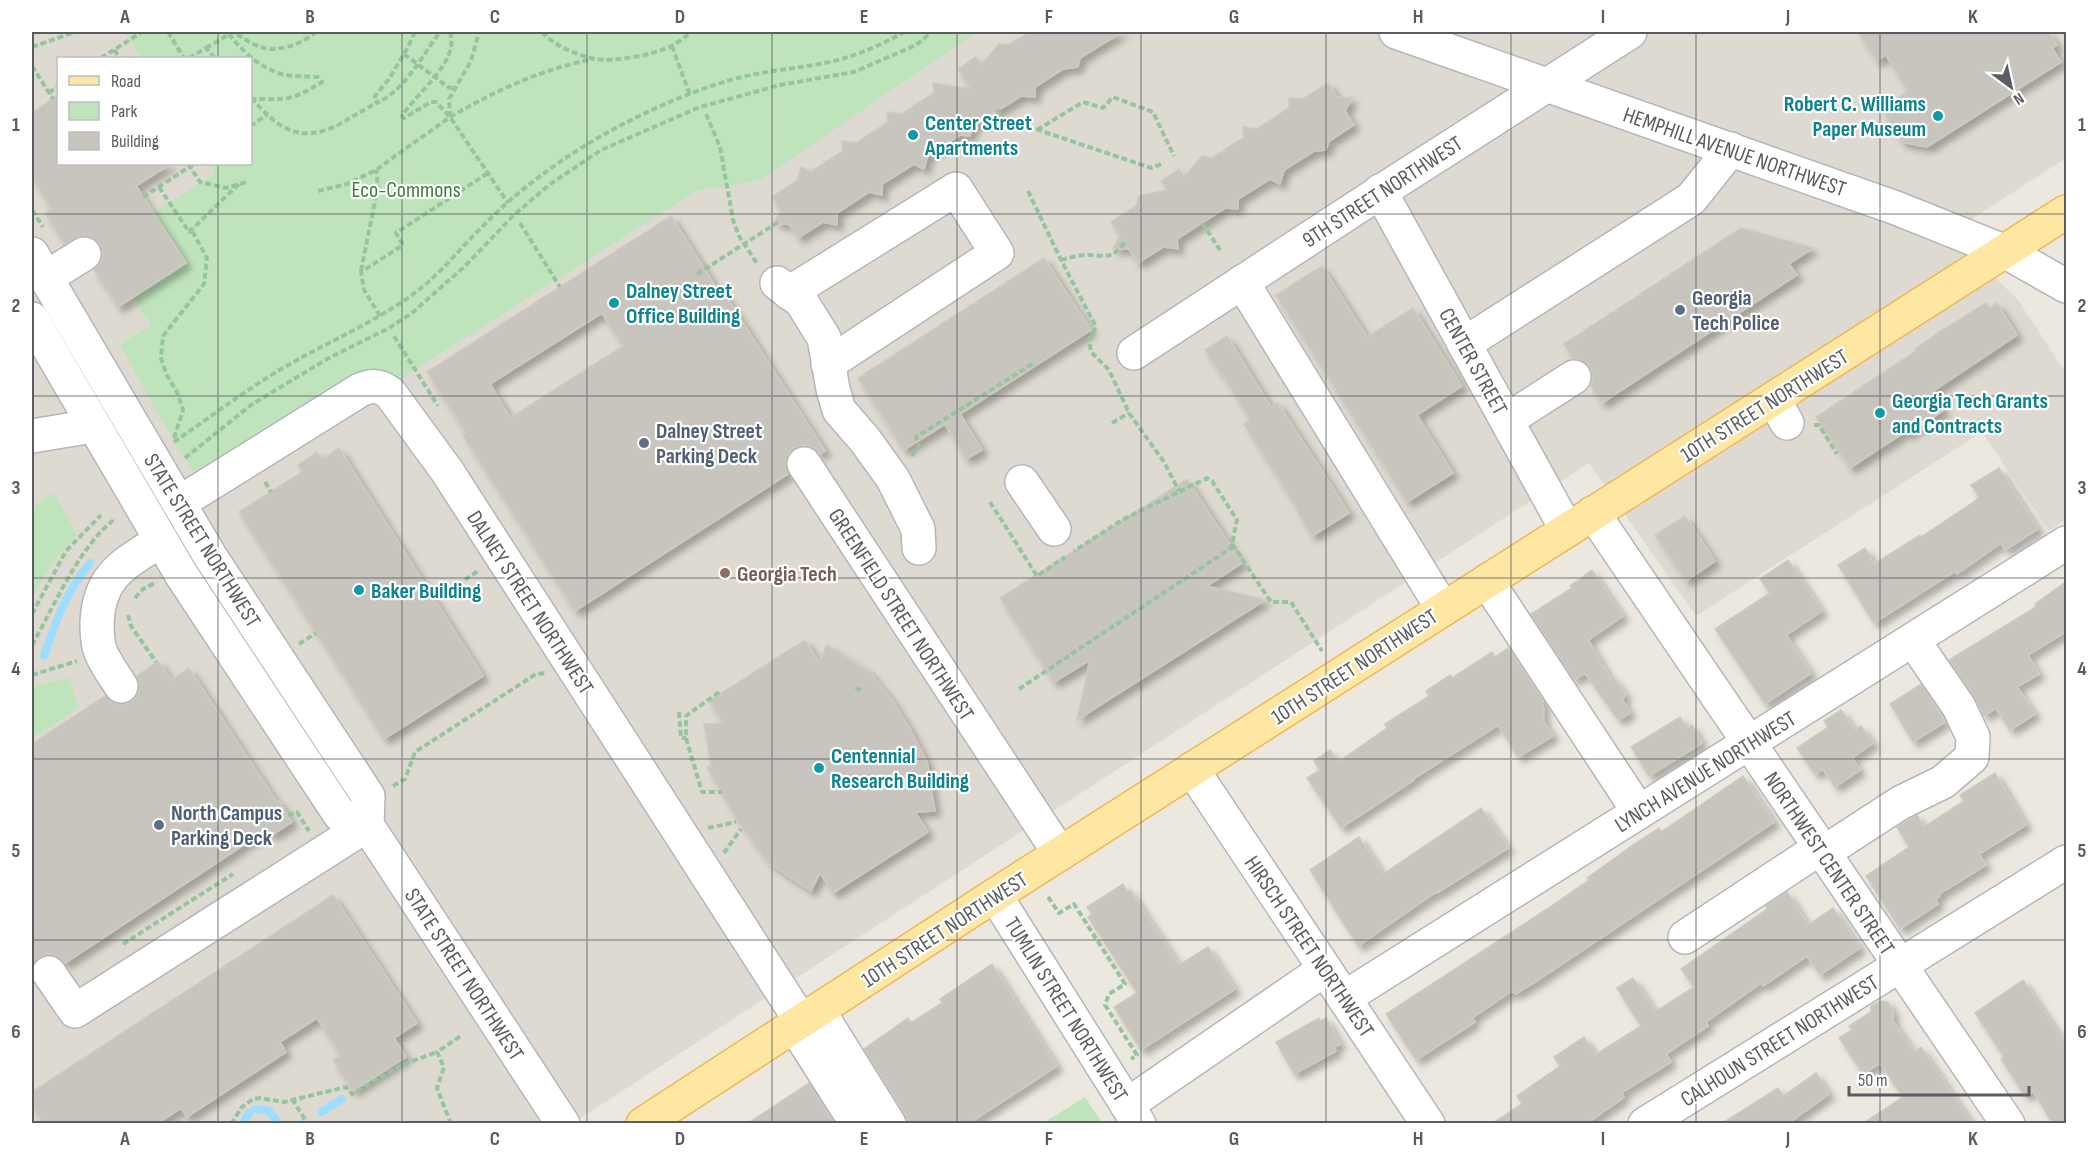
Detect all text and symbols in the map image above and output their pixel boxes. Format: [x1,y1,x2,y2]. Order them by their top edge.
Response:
text: A [119,5,130,29]
text: B [305,5,315,29]
text: C [490,5,500,29]
text: D [675,5,685,29]
text: E [860,5,868,29]
text: F [1045,5,1053,29]
text: G [1229,5,1239,29]
text: H [1413,5,1423,29]
text: I [1601,5,1605,29]
text: J [1785,5,1790,29]
text: K [1968,5,1978,29]
legend [57,57,252,165]
north arrow [1981,57,2041,117]
text: Road [111,71,141,92]
text: N [2010,88,2027,109]
place label: Robert C. Williams Paper Museum [1784,91,1926,143]
text: Park [111,101,137,122]
street label: HEMPHILL AVENUE NORTHWEST [1619,102,1850,203]
marker: Robert C. Williams Paper Museum [1931,109,1945,123]
place label: Center Street Apartments [924,110,1032,162]
text: 1 [12,113,20,137]
text: 1 [2078,113,2086,137]
marker: Center Street Apartments [906,128,920,142]
street label: 9TH STREET NORTHWEST [1298,130,1468,254]
text: Building [111,131,159,152]
park label: Eco-Commons [351,177,461,204]
place label: Dalney Street Office Building [626,278,740,330]
place label: Georgia Tech Police [1692,285,1780,337]
text: 2 [12,294,20,318]
text: 2 [2078,294,2086,318]
marker: Dalney Street Office Building [607,296,621,310]
marker: Georgia Tech Police [1673,303,1687,317]
street label: CENTER STREET [1432,304,1513,420]
street label: 10TH STREET NORTHWEST [1676,344,1854,469]
place label: Georgia Tech Grants and Contracts [1892,388,2048,440]
marker: Georgia Tech Grants and Contracts [1873,406,1887,420]
place label: Dalney Street Parking Deck [656,418,762,470]
marker: Dalney Street Parking Deck [637,436,651,450]
street label: STATE STREET NORTHWEST [137,449,266,633]
text: 3 [12,476,21,500]
text: 3 [2078,476,2087,500]
street label: GREENFIELD STREET NORTHWEST [822,504,980,726]
street label: DALNEY STREET NORTHWEST [460,506,599,700]
place label: Georgia Tech [737,561,837,588]
marker: Georgia Tech [718,566,732,580]
place label: Baker Building [371,578,481,605]
marker: Baker Building [352,583,366,597]
street label: 10TH STREET NORTHWEST [1267,603,1443,731]
text: 4 [11,657,21,681]
text: 4 [2077,657,2087,681]
street label: LYNCH AVENUE NORTHWEST [1610,706,1801,839]
place label: Centennial Research Building [831,743,969,795]
marker: Centennial Research Building [812,761,826,775]
street label: NORTHWEST CENTER STREET [1757,767,1900,961]
place label: North Campus Parking Deck [171,800,282,852]
marker: North Campus Parking Deck [152,818,166,832]
text: 5 [12,839,21,863]
text: 5 [2078,839,2087,863]
street label: HIRSCH STREET NORTHWEST [1238,851,1380,1043]
street label: 10TH STREET NORTHWEST [857,866,1033,994]
street label: STATE STREET NORTHWEST [398,884,530,1066]
street label: TUMLIN STREET NORTHWEST [998,912,1134,1107]
street label: CALHOUN STREET NORTHWEST [1676,969,1884,1113]
text: 6 [11,1020,21,1044]
text: 6 [2077,1020,2087,1044]
scale bar [1849,1059,2029,1097]
text: 50 m [1858,1070,1888,1091]
text: A [119,1127,130,1151]
text: B [305,1127,315,1151]
text: C [490,1127,500,1151]
text: D [675,1127,685,1151]
text: E [860,1127,868,1151]
text: F [1045,1127,1053,1151]
text: G [1229,1127,1239,1151]
text: H [1413,1127,1423,1151]
text: I [1601,1127,1605,1151]
text: J [1785,1127,1790,1151]
text: K [1968,1127,1978,1151]

